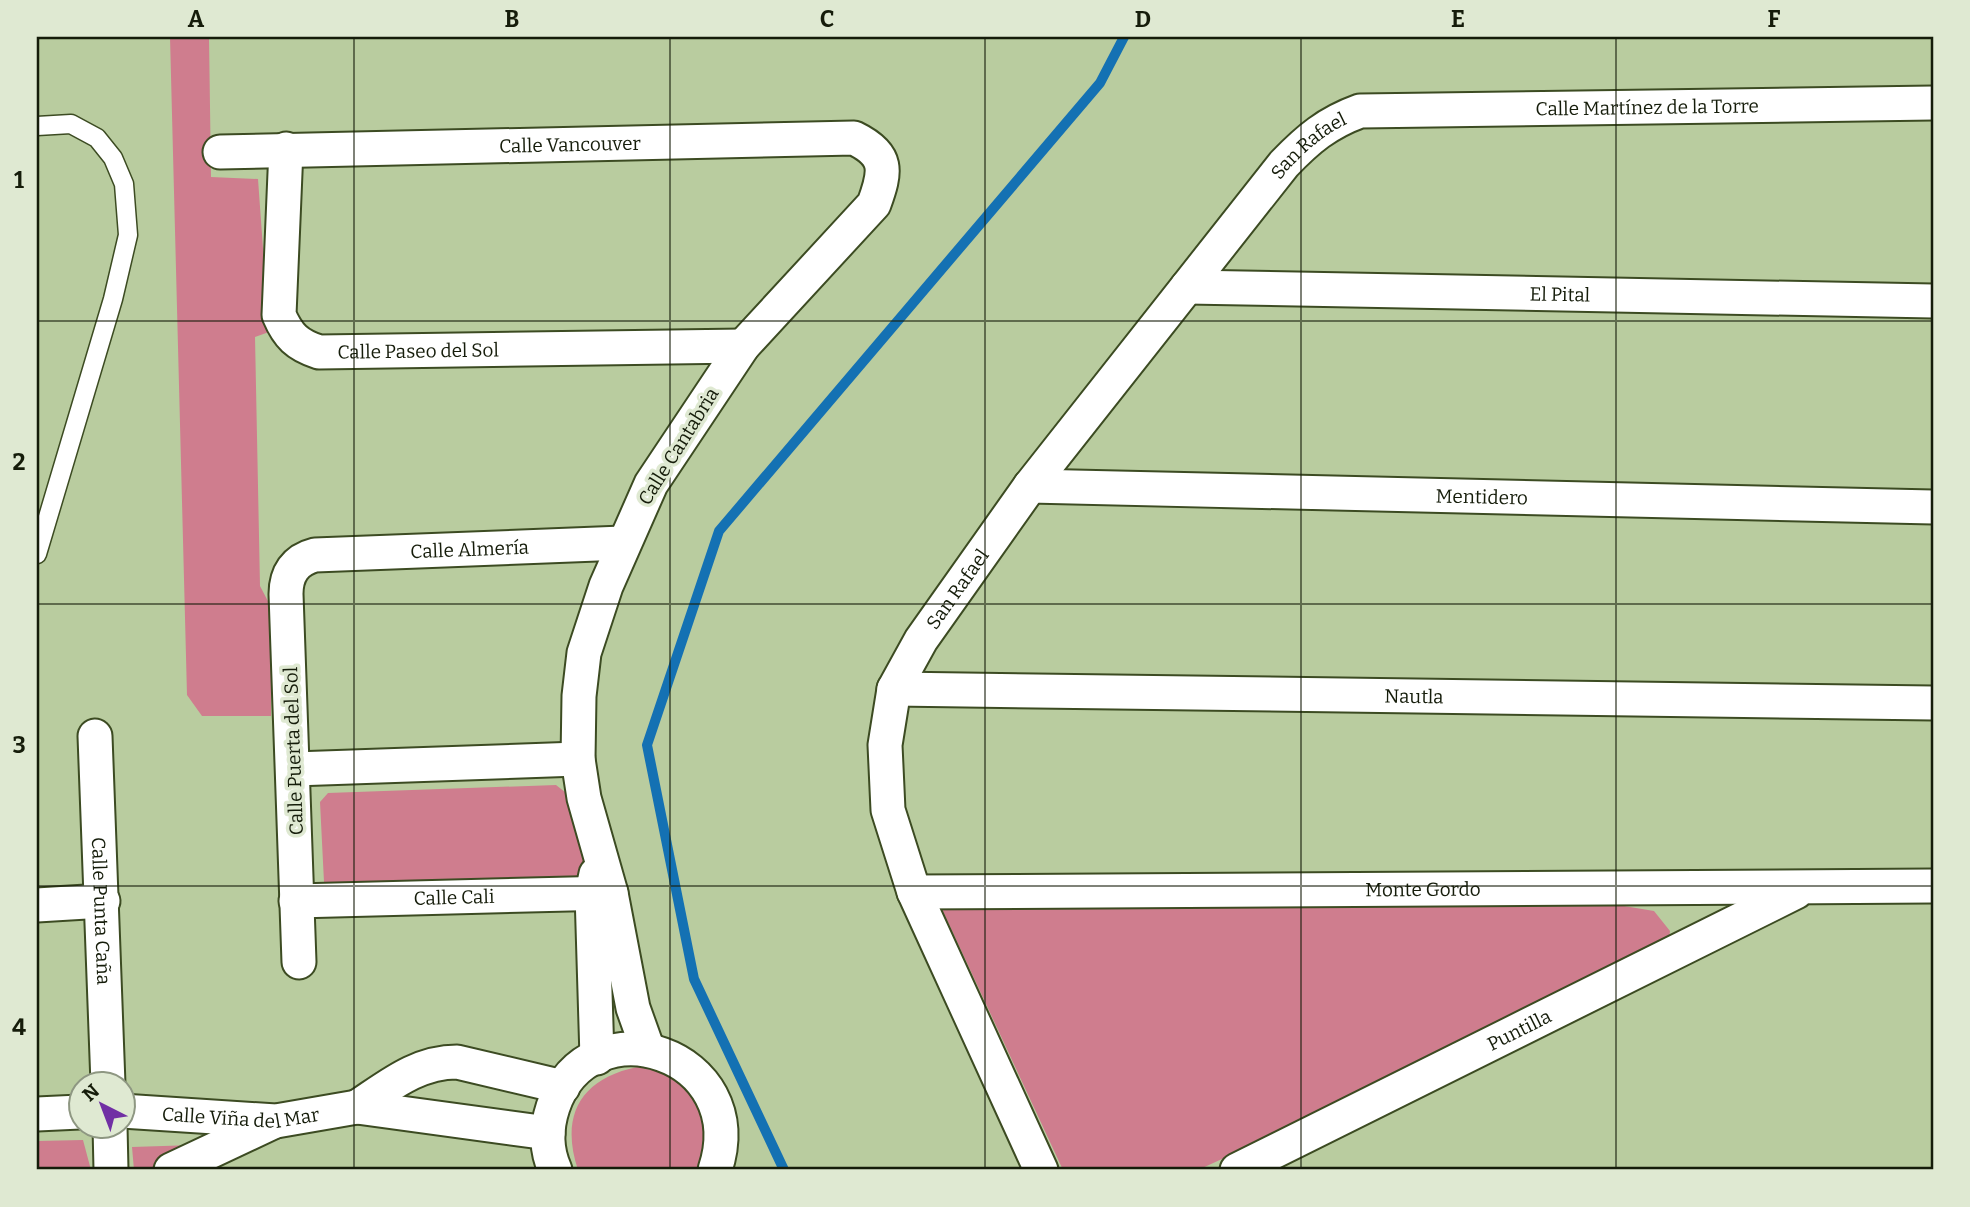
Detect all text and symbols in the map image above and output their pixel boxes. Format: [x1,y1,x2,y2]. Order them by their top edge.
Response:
text: A [188,5,205,33]
text: B [505,5,519,33]
text: C [820,5,834,33]
text: D [1135,5,1151,33]
text: E [1451,5,1465,33]
text: F [1768,5,1781,33]
street label: Calle Martínez de la Torre [1535,94,1759,121]
street label: San Rafael [1266,107,1350,184]
street label: Calle Vancouver [499,132,642,158]
text: 1 [14,166,24,194]
street label: El Pital [1529,282,1590,307]
street label: Calle Paseo del Sol [337,338,499,364]
street label: Calle Cantabria [633,383,724,509]
text: 2 [13,448,26,476]
street label: Mentidero [1436,484,1528,510]
street label: Calle Almería [410,536,530,563]
street label: San Rafael [921,545,994,634]
street label: Calle Puerta del Sol [279,666,308,836]
street label: Nautla [1384,685,1444,708]
text: 3 [12,731,26,759]
street label: Calle Punta Caña [87,837,115,986]
street label: Monte Gordo [1365,878,1481,901]
street label: Calle Cali [413,885,495,910]
street label: Puntilla [1483,1004,1556,1056]
text: 4 [12,1013,26,1041]
north arrow [66,1070,136,1140]
text: N [78,1079,104,1106]
street label: Calle Viña del Mar [161,1103,322,1133]

